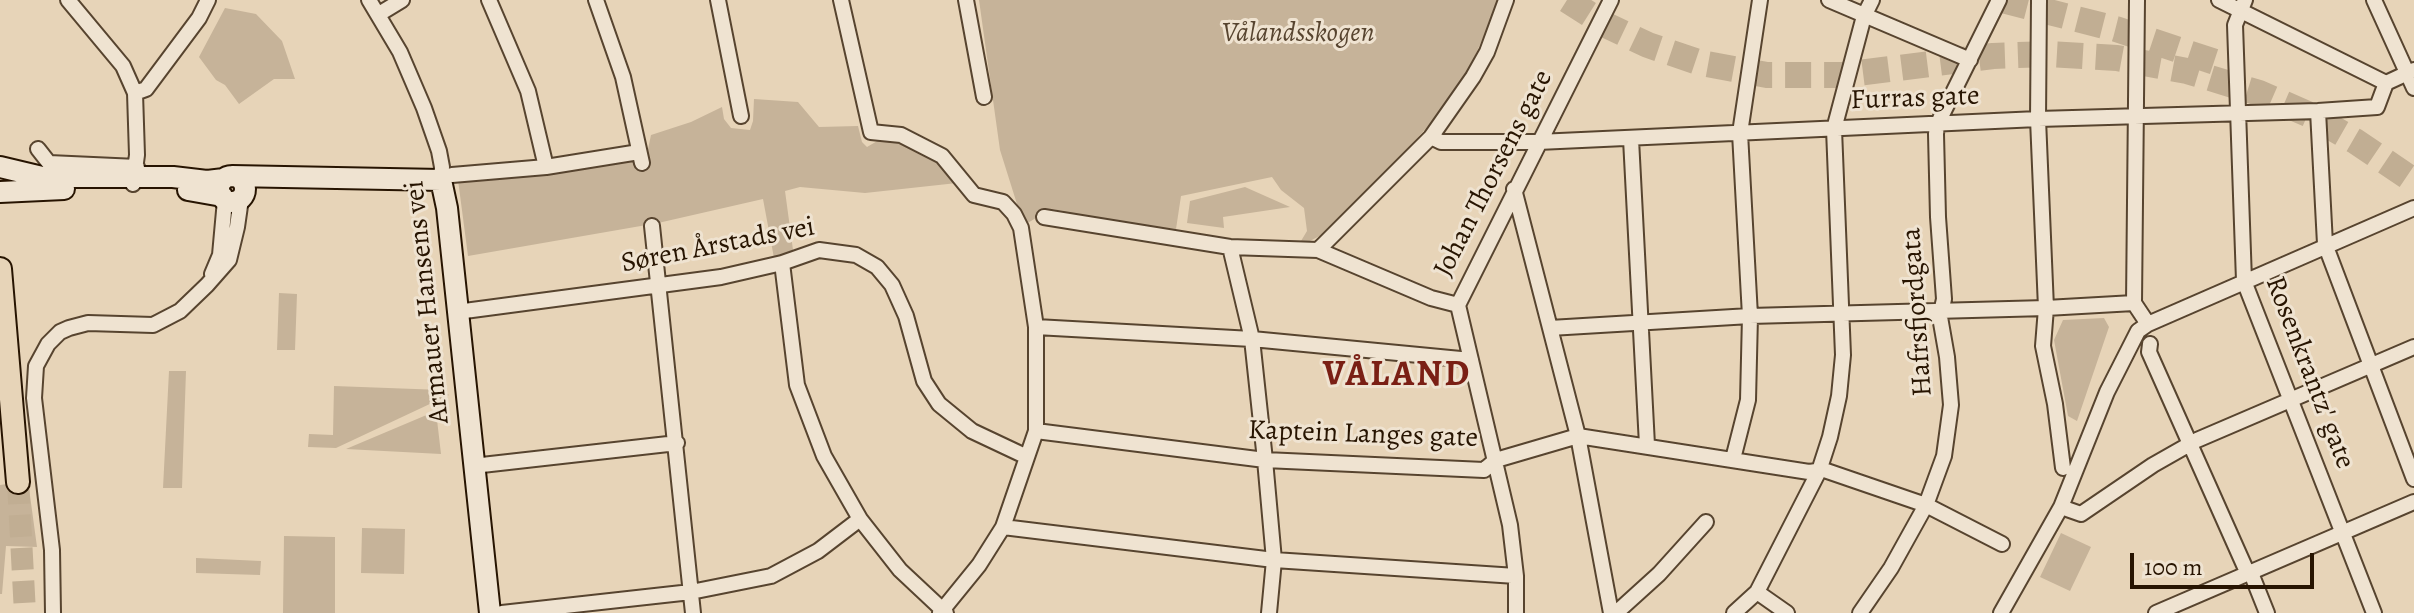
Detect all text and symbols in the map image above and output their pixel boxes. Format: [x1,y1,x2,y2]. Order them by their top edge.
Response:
park label: Vålandsskogen [1222,17,1374,51]
street label: Johan Thorsens gate [1427,65,1561,283]
street label: Furras gate [1850,80,1980,118]
street label: Armauer Hansens vei [399,179,457,425]
street label: Søren Årstads vei [618,211,818,281]
street label: Hafrsfjordgata [1895,226,1941,398]
street label: Rosenkrantz' gate [2257,272,2361,474]
district label: VÅLAND [1323,354,1471,398]
street label: Kaptein Langes gate [1247,414,1479,456]
scale bar [2134,537,2318,587]
text: 100 m [2144,551,2203,583]

